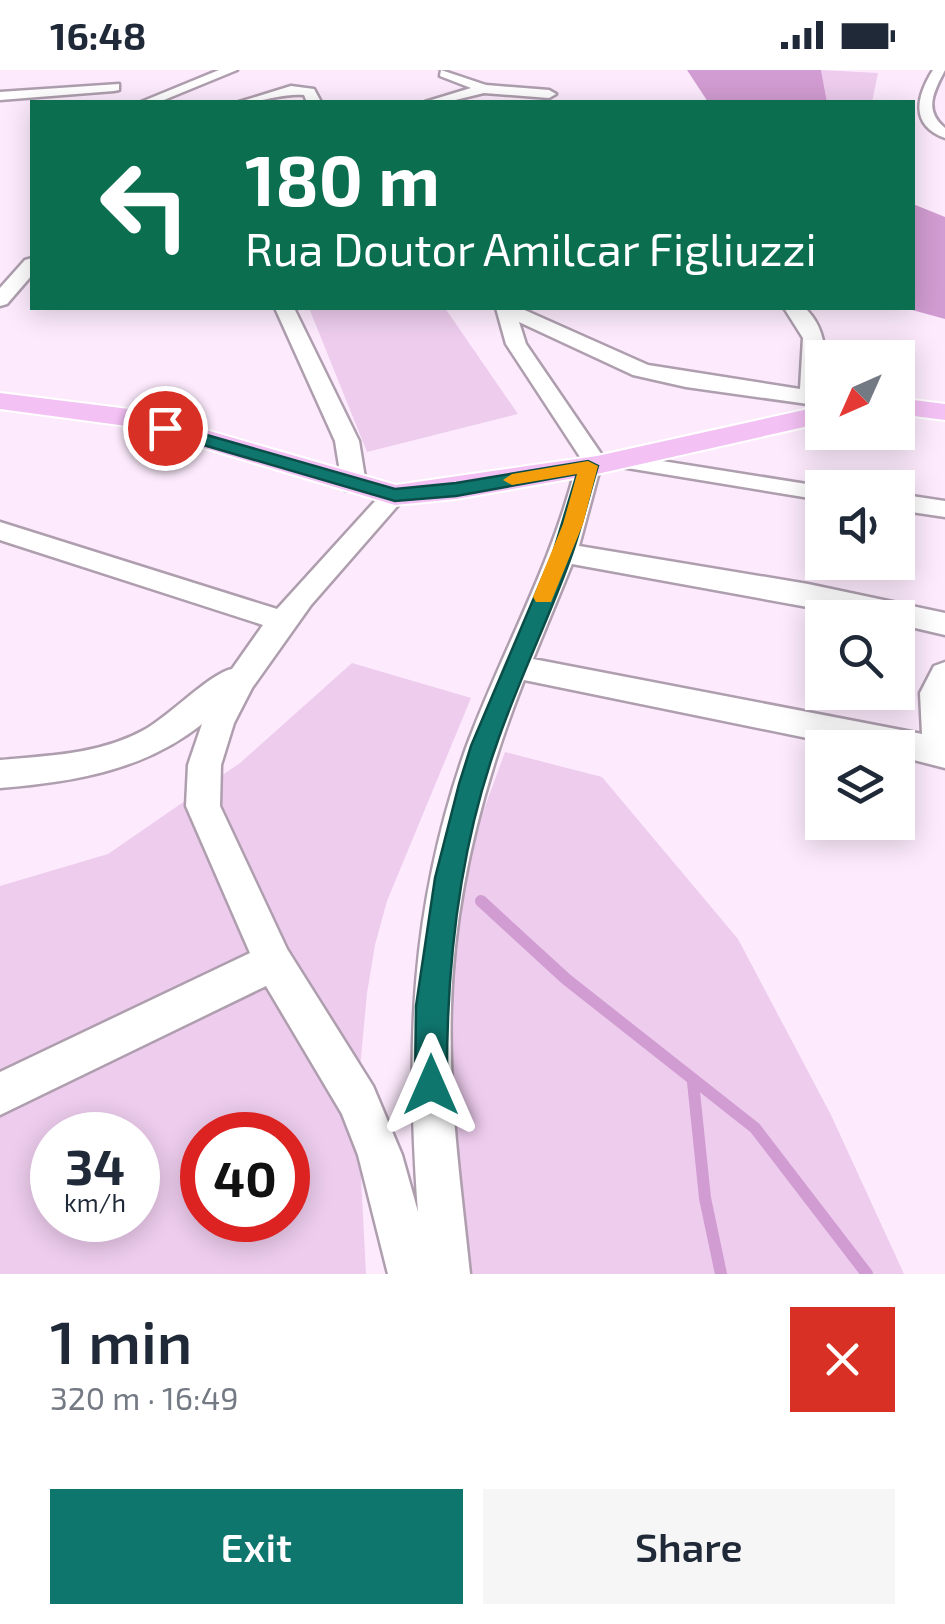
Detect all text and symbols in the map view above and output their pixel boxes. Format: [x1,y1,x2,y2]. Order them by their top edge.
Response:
text: 16:48 [50,12,146,58]
text: 180 m [245,136,440,220]
icon: left [80,140,210,270]
text: Rua Doutor Amilcar Figliuzzi [245,221,817,275]
north arrow [805,340,915,450]
map controls [805,340,915,840]
pin [123,386,208,471]
icon: arrive [138,401,193,456]
button: sound [805,470,915,580]
button: search [805,600,915,710]
button: layers [805,730,915,840]
position arrow [379,1033,483,1137]
speed limit sign: 40 [180,1112,310,1242]
text: 34 [65,1135,125,1195]
text: km/h [64,1187,126,1217]
text: 1 min [50,1304,192,1376]
button: close [790,1307,895,1412]
text: 320 m · 16:49 [50,1378,239,1416]
button: Exit [50,1489,463,1604]
button: Share [483,1489,895,1604]

